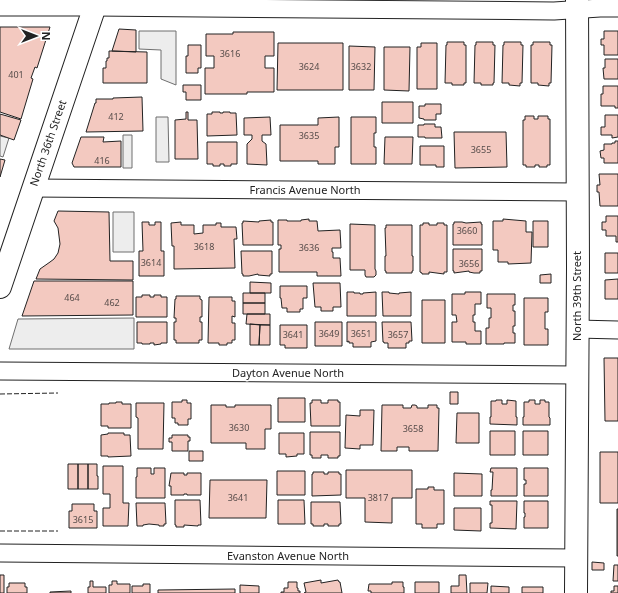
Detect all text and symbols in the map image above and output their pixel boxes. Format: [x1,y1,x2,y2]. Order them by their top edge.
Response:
north arrow [16,16,56,56]
text: N [39,32,54,40]
house number: 3616 [220,47,240,60]
house number: 3624 [299,60,319,73]
house number: 3632 [351,60,371,73]
house number: 401 [8,68,24,81]
street label: North 36th Street [26,98,69,188]
house number: 412 [108,110,124,123]
house number: 3635 [299,129,319,142]
house number: 3655 [471,143,491,156]
house number: 416 [94,154,110,167]
street label: Francis Avenue North [249,182,361,197]
house number: 3660 [457,224,477,237]
house number: 3618 [194,240,214,253]
house number: 3636 [299,241,319,254]
street label: North 39th Street [569,251,584,341]
house number: 3614 [141,256,161,269]
house number: 3656 [459,257,479,270]
house number: 464 [64,291,80,304]
house number: 462 [104,296,120,309]
house number: 3649 [319,327,339,340]
house number: 3651 [351,327,371,340]
house number: 3641 [283,328,303,341]
house number: 3657 [388,328,408,341]
street label: Dayton Avenue North [232,365,344,380]
house number: 3630 [229,421,249,434]
house number: 3658 [403,422,423,435]
house number: 3641 [228,491,248,504]
house number: 3817 [368,491,388,504]
house number: 3615 [73,513,93,526]
street label: Evanston Avenue North [227,548,349,563]

